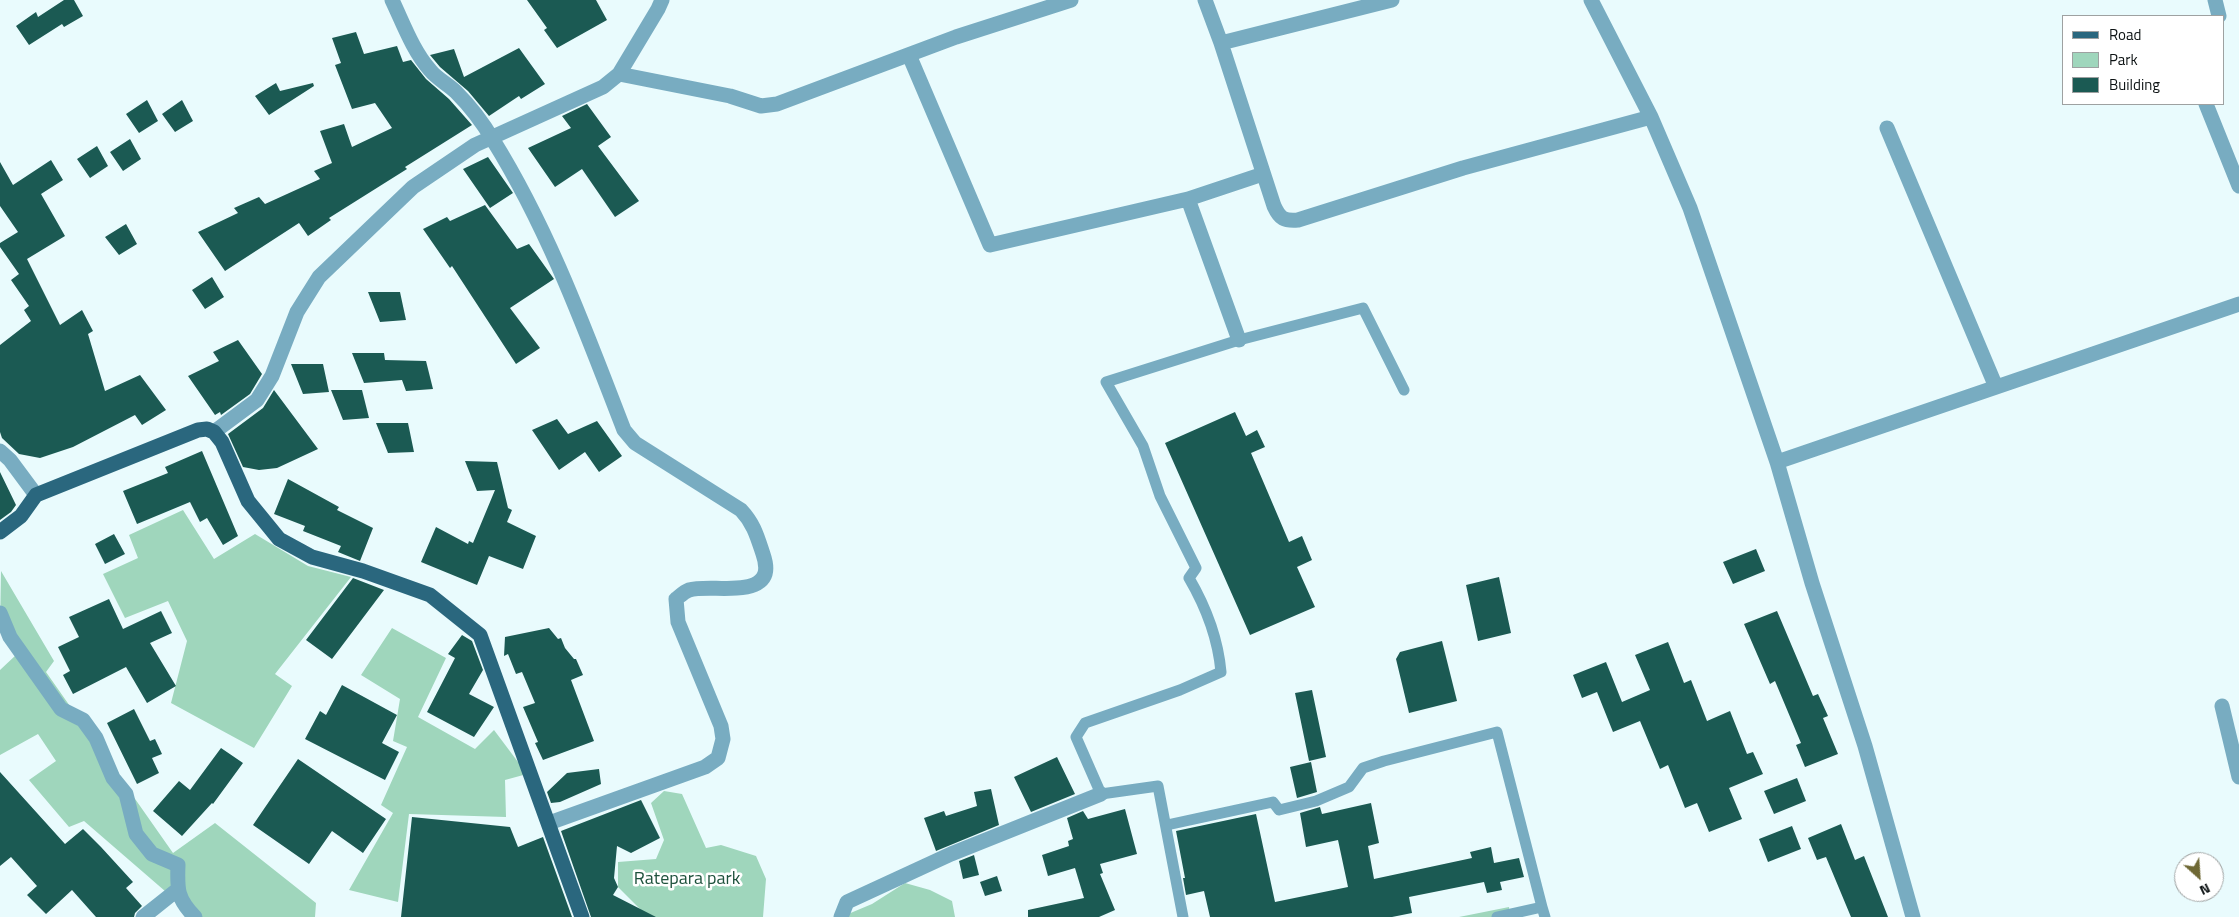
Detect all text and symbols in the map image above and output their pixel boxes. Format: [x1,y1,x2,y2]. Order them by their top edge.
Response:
legend [2062,15,2224,105]
text: Road [2109,23,2141,46]
text: Park [2109,48,2138,71]
text: Building [2109,73,2160,96]
north arrow [2174,852,2224,902]
park label: Ratepara park [634,869,740,891]
text: N [2196,878,2214,902]

